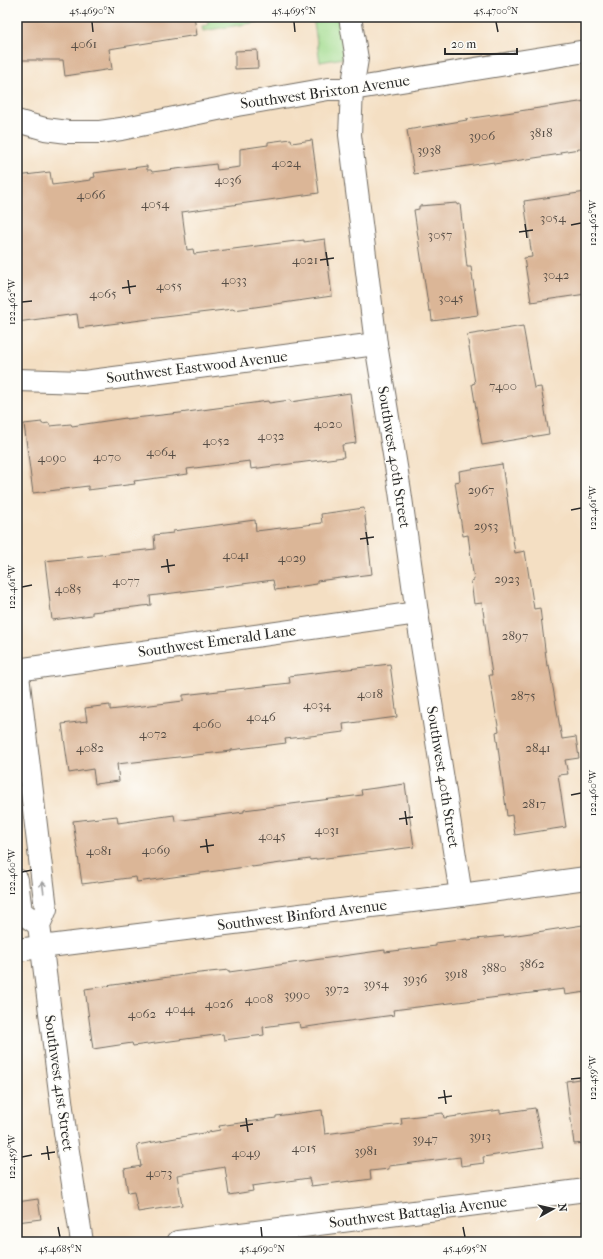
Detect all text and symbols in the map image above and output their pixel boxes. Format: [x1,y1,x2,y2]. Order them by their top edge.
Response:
text: 45.4690°N [69,5,115,17]
text: 45.4695°N [272,5,317,17]
text: 45.4700°N [474,5,519,17]
scale bar [445,30,517,56]
house number: 4061 [71,36,97,51]
text: 20 m [451,37,476,51]
street label: Southwest Brixton Avenue [239,71,412,113]
house number: 3818 [529,125,553,140]
house number: 3906 [469,128,496,143]
house number: 3938 [417,142,441,157]
house number: 4024 [271,155,301,170]
house number: 4036 [214,172,243,187]
house number: 4066 [77,187,106,202]
house number: 4054 [141,196,169,211]
text: 122.462°W [587,199,599,246]
house number: 3054 [540,210,566,225]
house number: 3057 [428,227,452,242]
house number: 4021 [292,252,318,267]
house number: 3042 [543,267,570,282]
house number: 4033 [221,272,247,287]
text: 122.462°W [6,278,18,325]
house number: 4055 [156,278,182,293]
house number: 4065 [89,286,117,301]
house number: 3045 [438,290,464,305]
street label: Southwest Eastwood Avenue [105,347,289,387]
house number: 7400 [489,378,517,393]
street label: Southwest 40th Street [374,385,414,530]
house number: 4020 [314,416,342,431]
house number: 4032 [258,428,285,443]
house number: 4052 [202,433,230,448]
house number: 4064 [146,444,176,459]
house number: 4070 [93,449,121,464]
house number: 4090 [38,450,66,465]
house number: 2967 [468,482,494,497]
text: 122.461°W [587,485,599,530]
house number: 2953 [474,518,498,533]
house number: 4041 [222,547,250,562]
house number: 4029 [278,550,306,565]
text: 122.461°W [6,564,18,609]
house number: 2923 [494,571,520,586]
house number: 4077 [112,573,140,588]
house number: 4085 [55,581,82,596]
street label: Southwest Emerald Lane [137,621,298,661]
house number: 2897 [502,628,528,643]
house number: 4018 [357,686,383,701]
house number: 2875 [510,688,536,703]
house number: 4034 [303,697,331,712]
street label: Southwest 40th Street [423,705,463,850]
house number: 4046 [246,709,277,724]
house number: 4060 [192,716,222,731]
house number: 4072 [139,726,167,741]
house number: 4082 [76,740,104,755]
house number: 2841 [525,740,551,755]
text: 122.460°W [587,769,599,816]
house number: 2817 [522,796,546,811]
house number: 4031 [315,822,339,837]
house number: 4045 [258,828,286,843]
house number: 4069 [142,842,171,857]
house number: 4081 [86,843,112,858]
text: 122.460°W [6,848,18,895]
one-way arrow [39,881,47,894]
street label: Southwest Binford Avenue [216,896,388,934]
house number: 3862 [519,956,545,971]
house number: 3880 [481,960,507,975]
house number: 3918 [444,966,468,981]
house number: 3936 [403,971,428,986]
house number: 3954 [363,976,389,991]
house number: 3972 [324,981,350,996]
house number: 3990 [284,987,310,1002]
house number: 4008 [245,991,273,1006]
house number: 4026 [205,996,234,1011]
house number: 4044 [165,1001,195,1016]
house number: 4062 [128,1006,157,1021]
street label: Southwest 41st Street [41,1014,78,1153]
text: 122.459°W [587,1054,599,1100]
house number: 3913 [469,1128,491,1143]
house number: 3947 [412,1131,438,1146]
text: 122.459°W [6,1133,18,1179]
house number: 4015 [292,1140,317,1155]
house number: 3981 [354,1143,378,1158]
house number: 4049 [231,1145,261,1160]
house number: 4073 [146,1165,172,1180]
north arrow [533,1189,573,1229]
street label: Southwest Battaglia Avenue [328,1192,509,1232]
text: N [555,1203,570,1213]
text: 45.4685°N [38,1243,82,1255]
text: 45.4690°N [239,1243,285,1255]
text: 45.4695°N [443,1243,488,1255]

